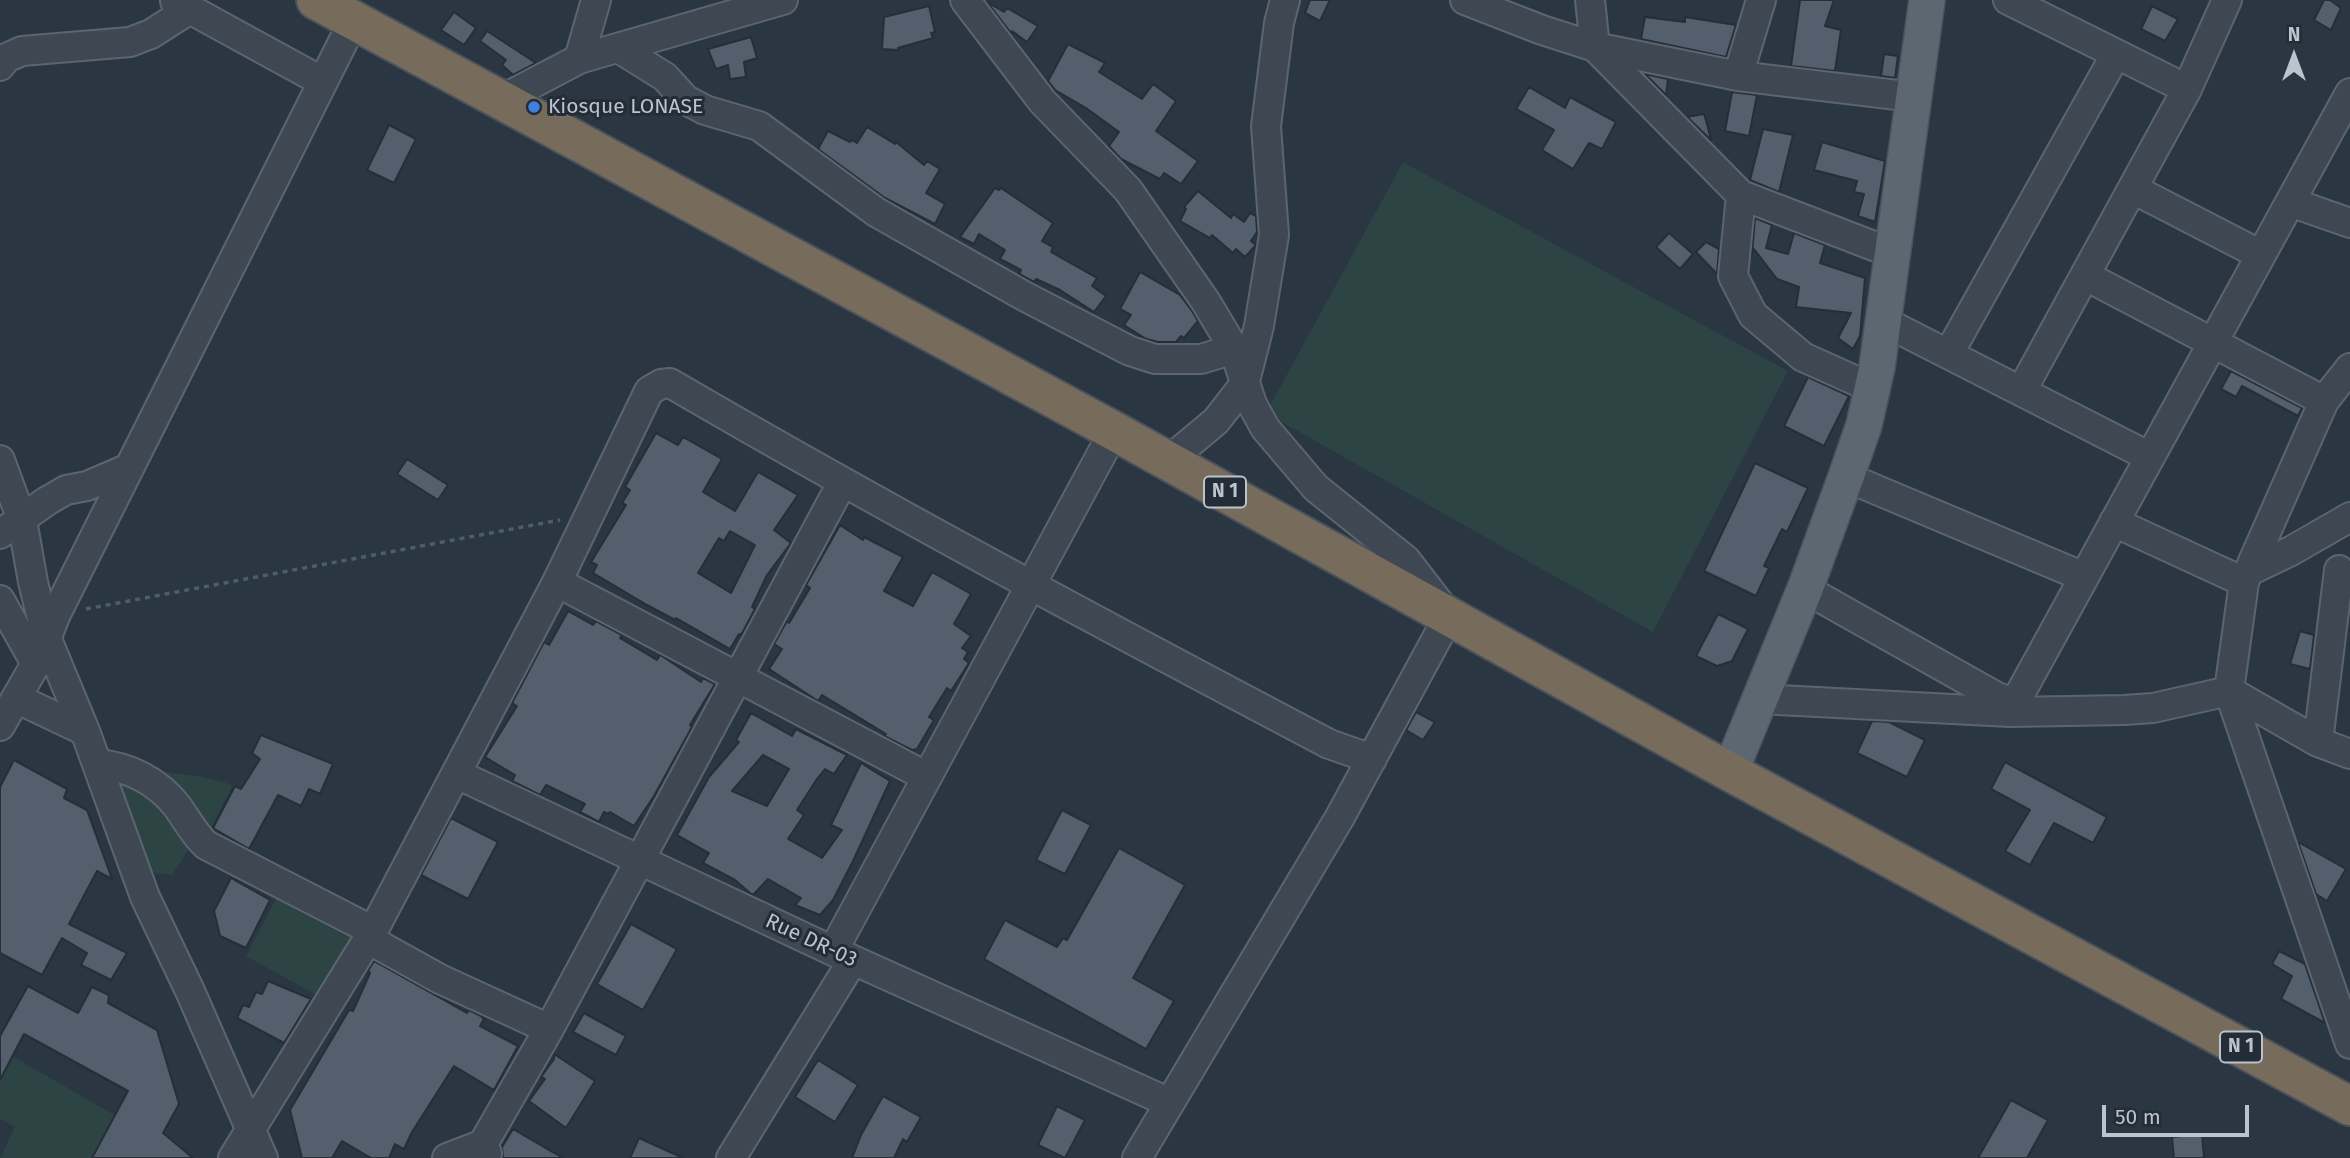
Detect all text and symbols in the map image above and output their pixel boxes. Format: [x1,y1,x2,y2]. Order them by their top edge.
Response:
north arrow [2259,21,2329,91]
text: N [2288,23,2300,46]
place label: Kiosque LONASE [548,94,703,120]
marker: Kiosque LONASE [526,99,542,115]
road number: N 1 [1204,477,1246,508]
street label: Rue DR-03 [761,909,861,973]
road number: N 1 [2220,1032,2262,1063]
scale bar [2105,1092,2252,1136]
text: 50 m [2115,1104,2161,1130]

